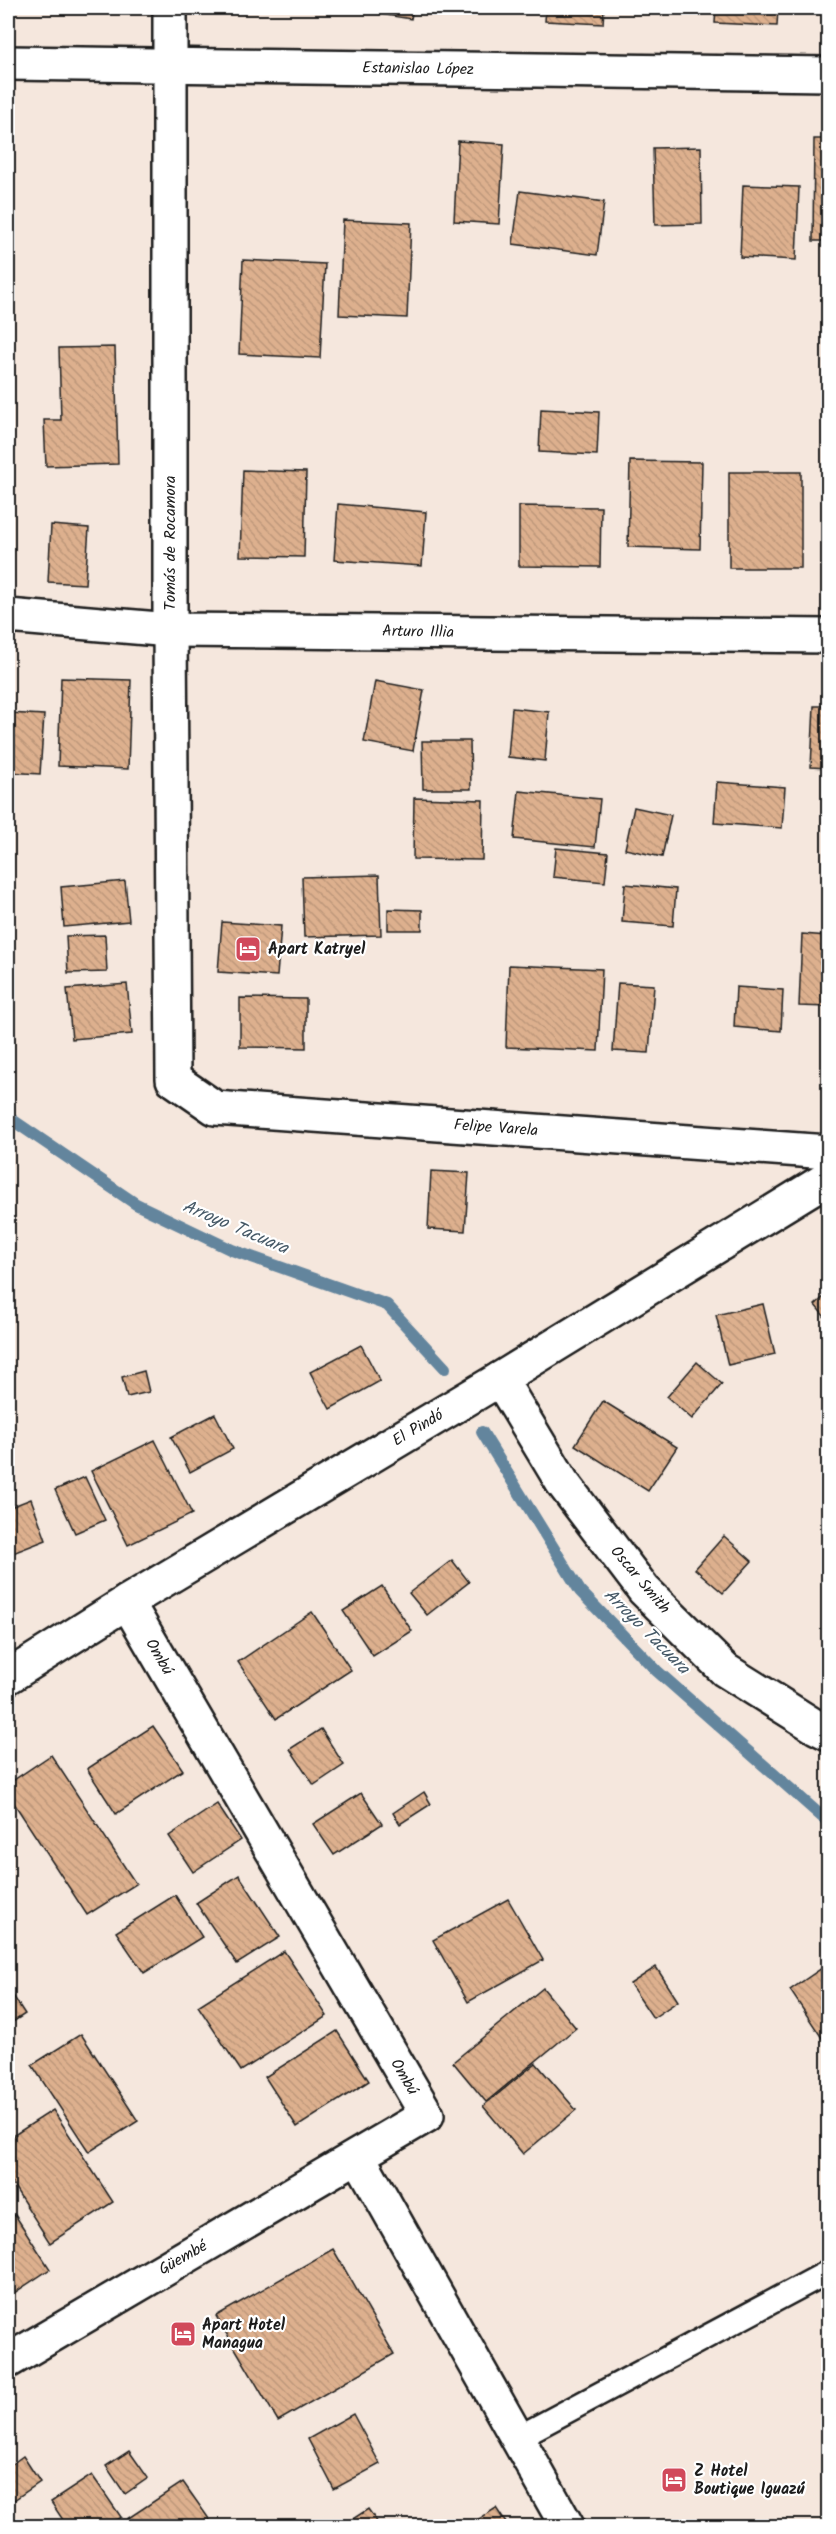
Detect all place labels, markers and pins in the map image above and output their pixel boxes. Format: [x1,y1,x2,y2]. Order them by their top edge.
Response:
hotel icon: Apart Katryel [233,934,263,964]
place label: Apart Katryel [268,937,366,962]
place label: Apart Hotel Managua [202,2313,286,2356]
hotel icon: Apart Hotel Managua [168,2319,198,2349]
place label: Z Hotel Boutique Iguazú [694,2459,806,2502]
hotel icon: Z Hotel Boutique Iguazú [659,2465,689,2495]

